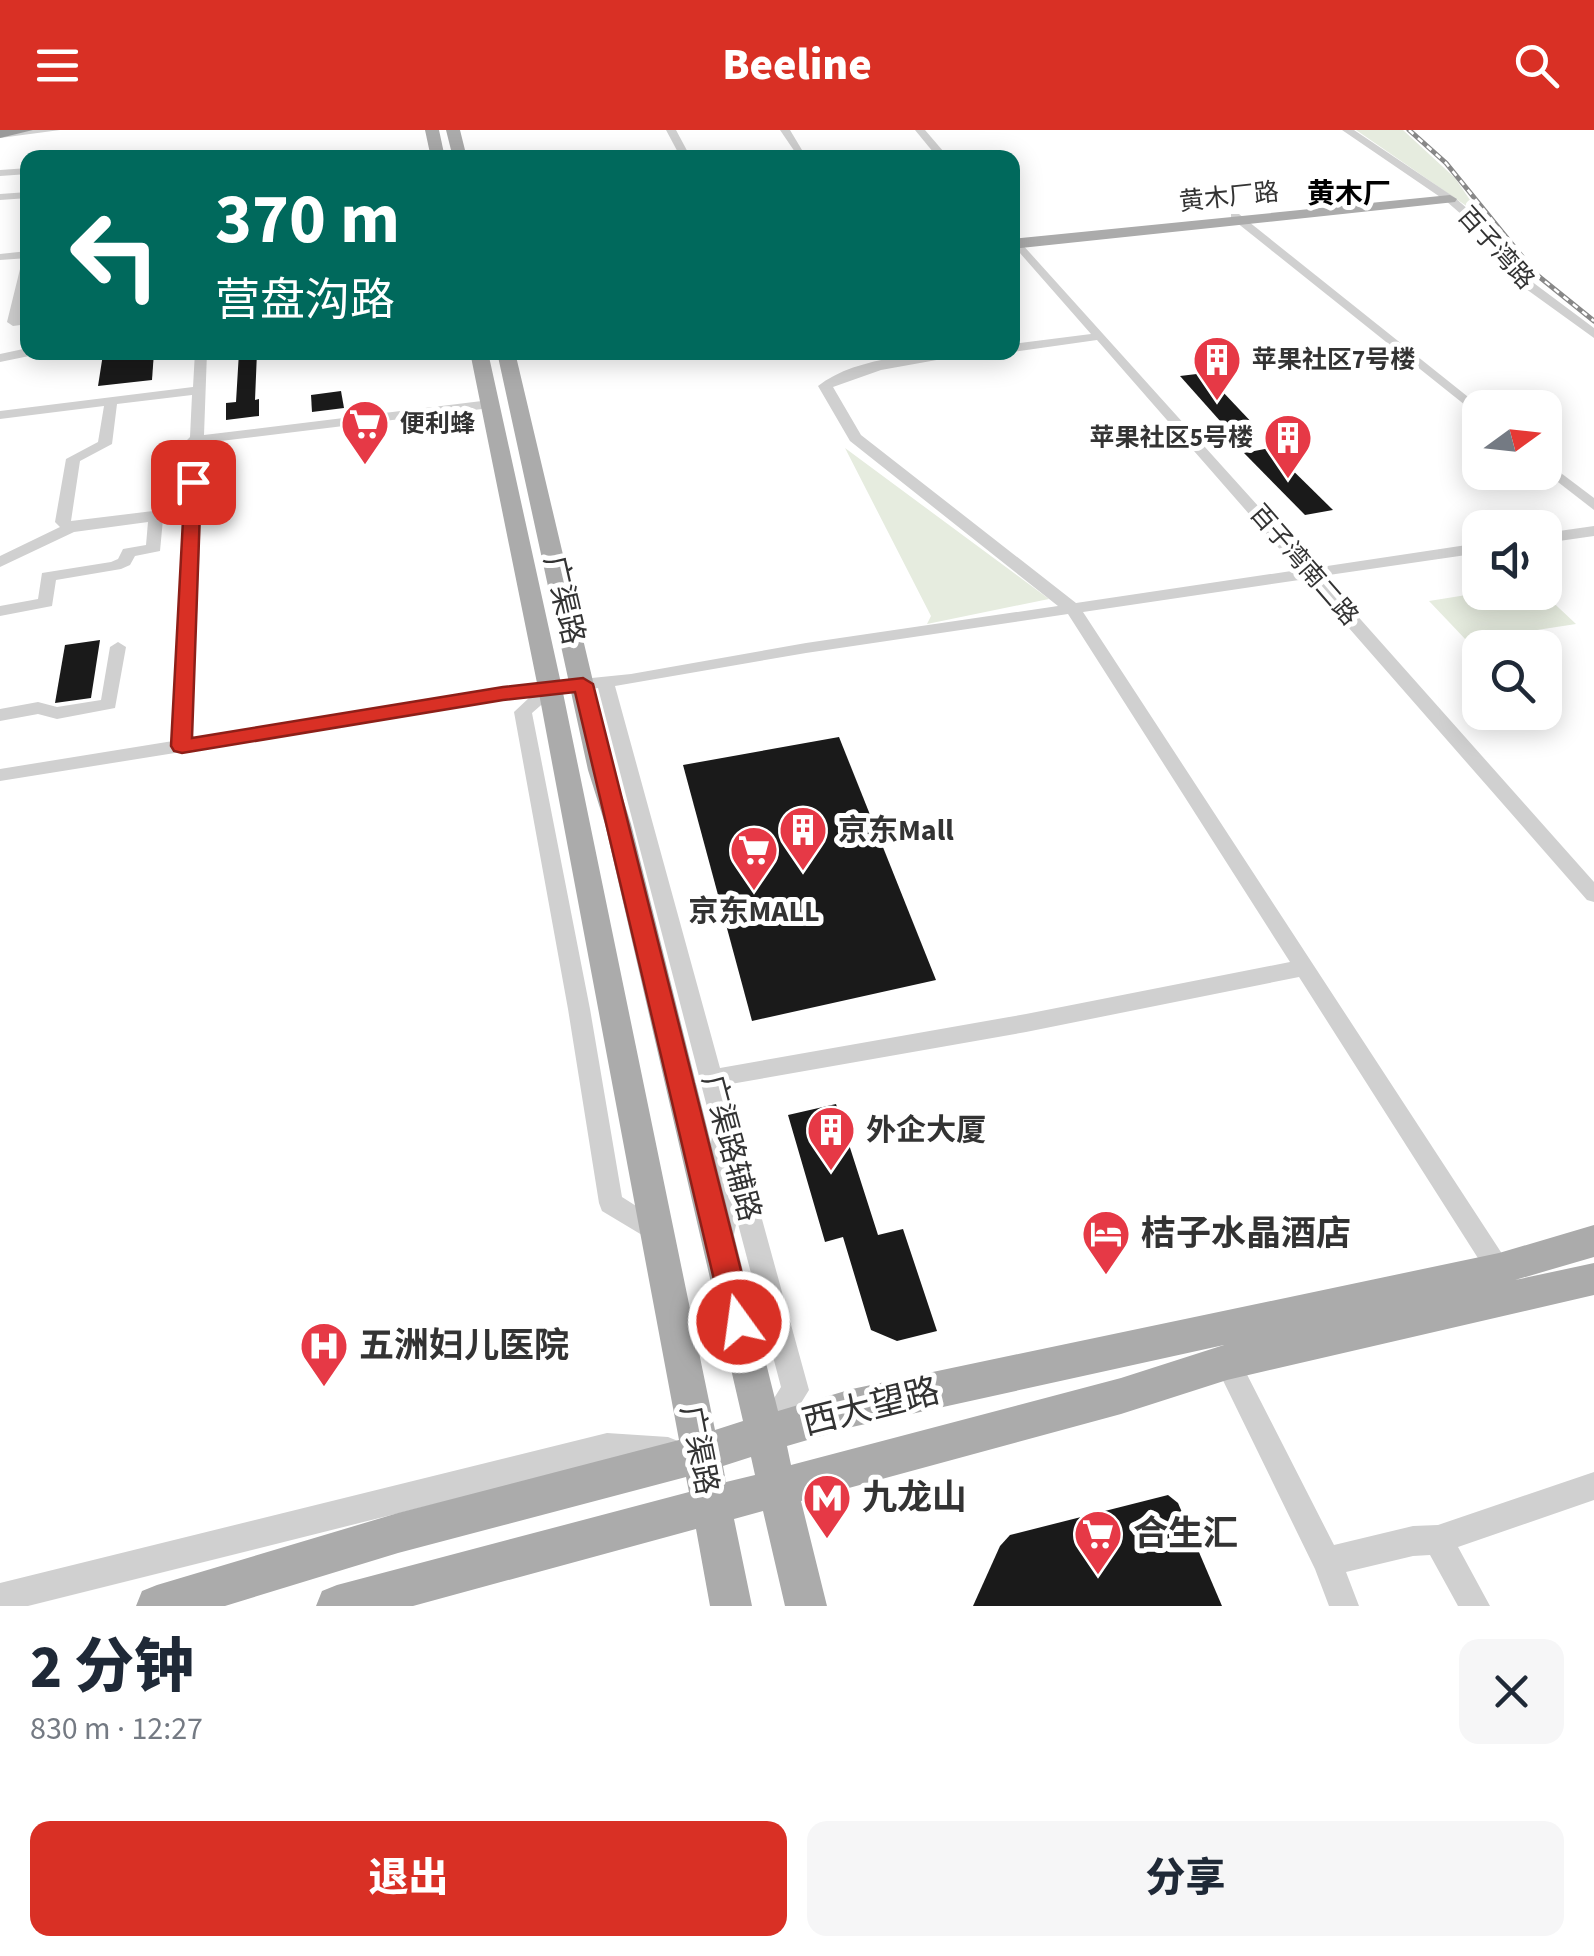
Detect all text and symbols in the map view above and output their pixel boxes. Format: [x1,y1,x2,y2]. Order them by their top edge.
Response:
text: Beeline [722,33,872,97]
icon: menu [30,38,85,93]
icon: search [1509,38,1564,93]
text: 370 m [215,170,400,270]
street label: 黄木厂路 [1177,174,1281,220]
district label: 黄木厂 [1307,174,1391,214]
icon: left [50,190,180,320]
street label: 百子湾路 [1449,199,1543,297]
text: 营盘沟路 [215,269,395,333]
building icon: 苹果社区7号楼 [1191,334,1243,402]
place label: 苹果社区7号楼 [1252,342,1415,378]
north arrow [1462,390,1562,490]
map controls [1462,390,1562,730]
supermarket icon: 便利蜂 [339,398,391,466]
place label: 便利蜂 [400,406,475,442]
building icon: 苹果社区5号楼 [1262,412,1314,480]
place label: 苹果社区5号楼 [1090,420,1253,456]
pin [151,440,236,525]
icon: arrive [166,455,221,510]
street label: 百子湾南二路 [1241,497,1367,633]
button: sound [1462,510,1562,610]
street label: 广渠路 [533,551,595,649]
button: search [1462,630,1562,730]
building icon: 京东Mall [777,804,829,872]
place label: 京东Mall [838,809,954,852]
supermarket icon: 京东MALL [728,824,780,892]
place label: 京东MALL [688,890,820,933]
street label: 广渠路辅路 [691,1070,771,1226]
building icon: 外企大厦 [805,1104,857,1172]
place label: 外企大厦 [866,1109,986,1152]
hotel icon: 桔子水晶酒店 [1080,1208,1132,1276]
place label: 桔子水晶酒店 [1141,1209,1351,1259]
position arrow [687,1270,791,1374]
hospital icon: 五洲妇儿医院 [298,1320,350,1388]
place label: 五洲妇儿医院 [359,1321,569,1371]
street label: 西大望路 [797,1366,945,1448]
street label: 广渠路 [669,1402,729,1498]
metro station icon: 九龙山 [801,1472,853,1540]
place label: 九龙山 [862,1473,967,1523]
supermarket icon: 合生汇 [1072,1508,1124,1576]
place label: 合生汇 [1133,1509,1238,1559]
text: 2 分钟 [30,1626,194,1711]
button: close [1459,1639,1564,1744]
text: 830 m · 12:27 [30,1706,203,1752]
button: 退出 [30,1821,787,1936]
button: 分享 [807,1821,1564,1936]

